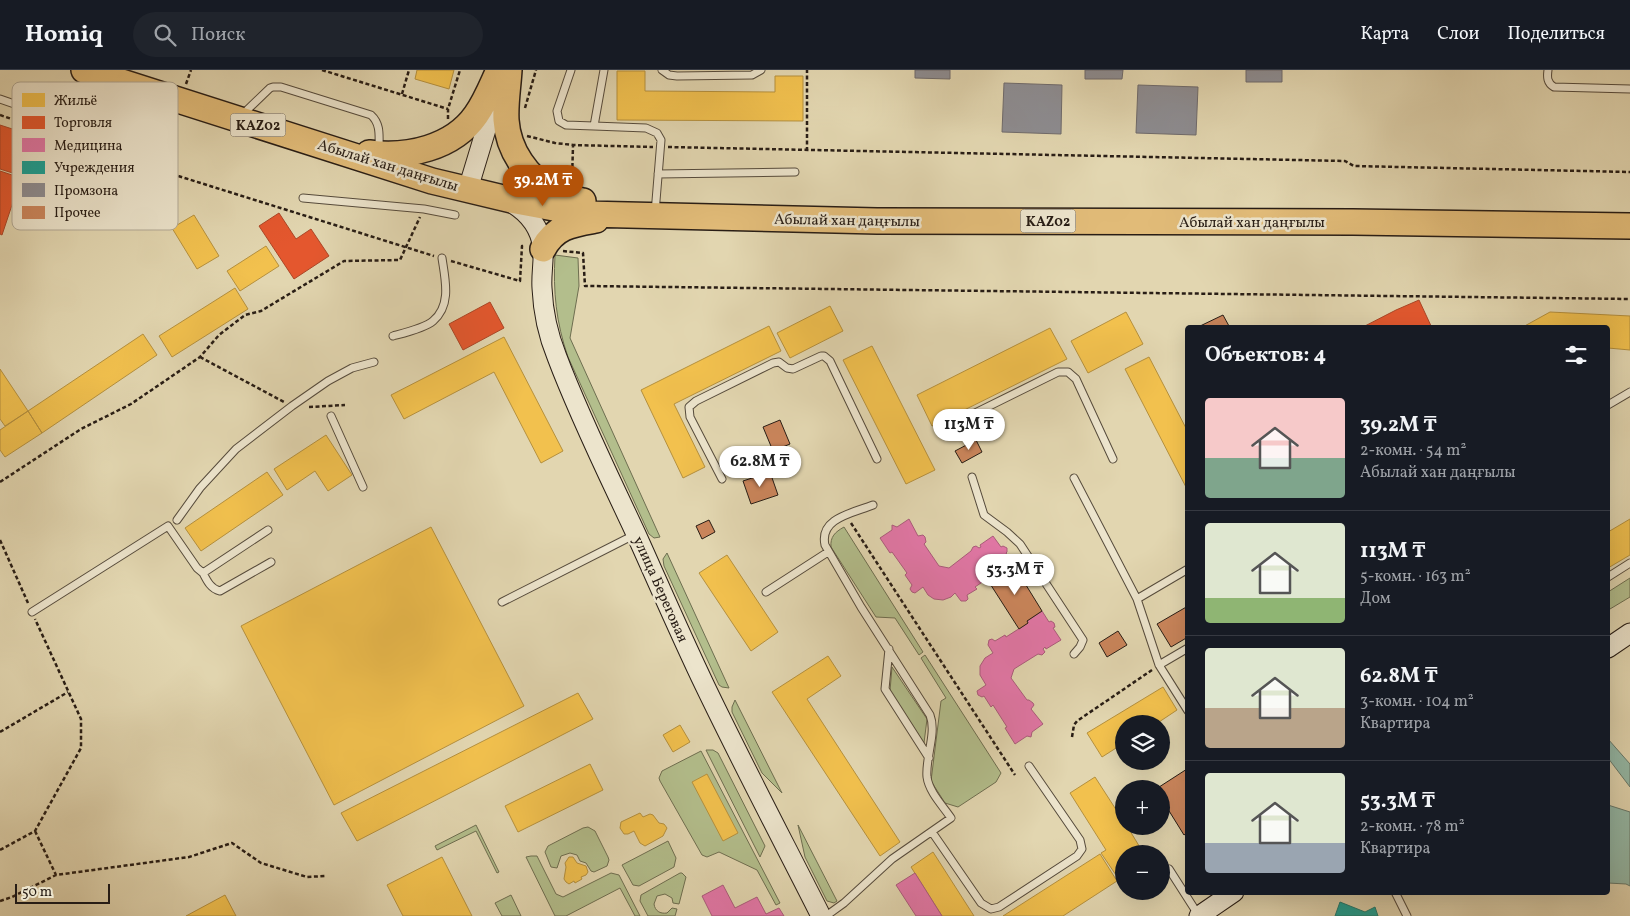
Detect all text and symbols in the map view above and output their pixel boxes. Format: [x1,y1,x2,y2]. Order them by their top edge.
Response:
search box [133,12,483,57]
text: Homiq [25,18,103,52]
icon: search [151,21,179,49]
text: Поиск [191,22,245,48]
text: Карта [1361,22,1409,47]
text: Слои [1437,22,1479,47]
text: Поделиться [1507,22,1605,47]
legend [12,82,178,230]
text: Жильё [54,92,98,111]
text: Торговля [54,114,112,133]
road number: KАZ02 [230,114,286,136]
street label: Абылай хан даңғылы [315,135,461,198]
text: Медицина [54,137,123,156]
text: Учреждения [54,159,134,178]
pin: 39.2M ₸ [497,164,589,207]
text: 39.2M ₸ [514,170,572,192]
text: Промзона [54,182,118,201]
text: Прочее [54,204,101,223]
street label: Абылай хан даңғылы [774,210,920,233]
road number: KАZ02 [1020,210,1076,232]
street label: Абылай хан даңғылы [1179,213,1325,234]
text: Объектов: 4 [1205,341,1326,370]
icon: filters [1562,341,1590,369]
pin: 113M ₸ [928,408,1010,451]
text: 39.2M ₸ [1360,411,1437,440]
text: 113M ₸ [944,414,994,436]
icon: home [1245,418,1305,478]
text: 2-комн. · 54 m² [1360,440,1466,462]
pin: 62.8M ₸ [714,446,806,488]
text: 62.8M ₸ [730,451,790,473]
text: Абылай хан даңғылы [1360,462,1516,484]
street label: улица Береговая [627,533,692,646]
text: 113M ₸ [1360,537,1426,566]
icon: home [1245,543,1305,603]
pin: 53.3M ₸ [969,554,1061,596]
text: 53.3M ₸ [986,559,1044,581]
text: 5-комн. · 163 m² [1360,566,1471,588]
text: Дом [1360,588,1391,610]
text: 62.8M ₸ [1360,662,1438,691]
icon: home [1245,668,1305,728]
text: 3-комн. · 104 m² [1360,691,1474,713]
text: Квартира [1360,713,1430,735]
map controls [1115,715,1170,900]
button: layers [1115,715,1170,770]
button: + [1115,780,1170,835]
text: 53.3M ₸ [1360,787,1435,816]
icon: home [1245,793,1305,853]
text: 2-комн. · 78 m² [1360,816,1465,838]
text: Квартира [1360,838,1430,860]
button: − [1115,845,1170,900]
scale bar [15,881,110,904]
text: 50 m [22,883,52,902]

